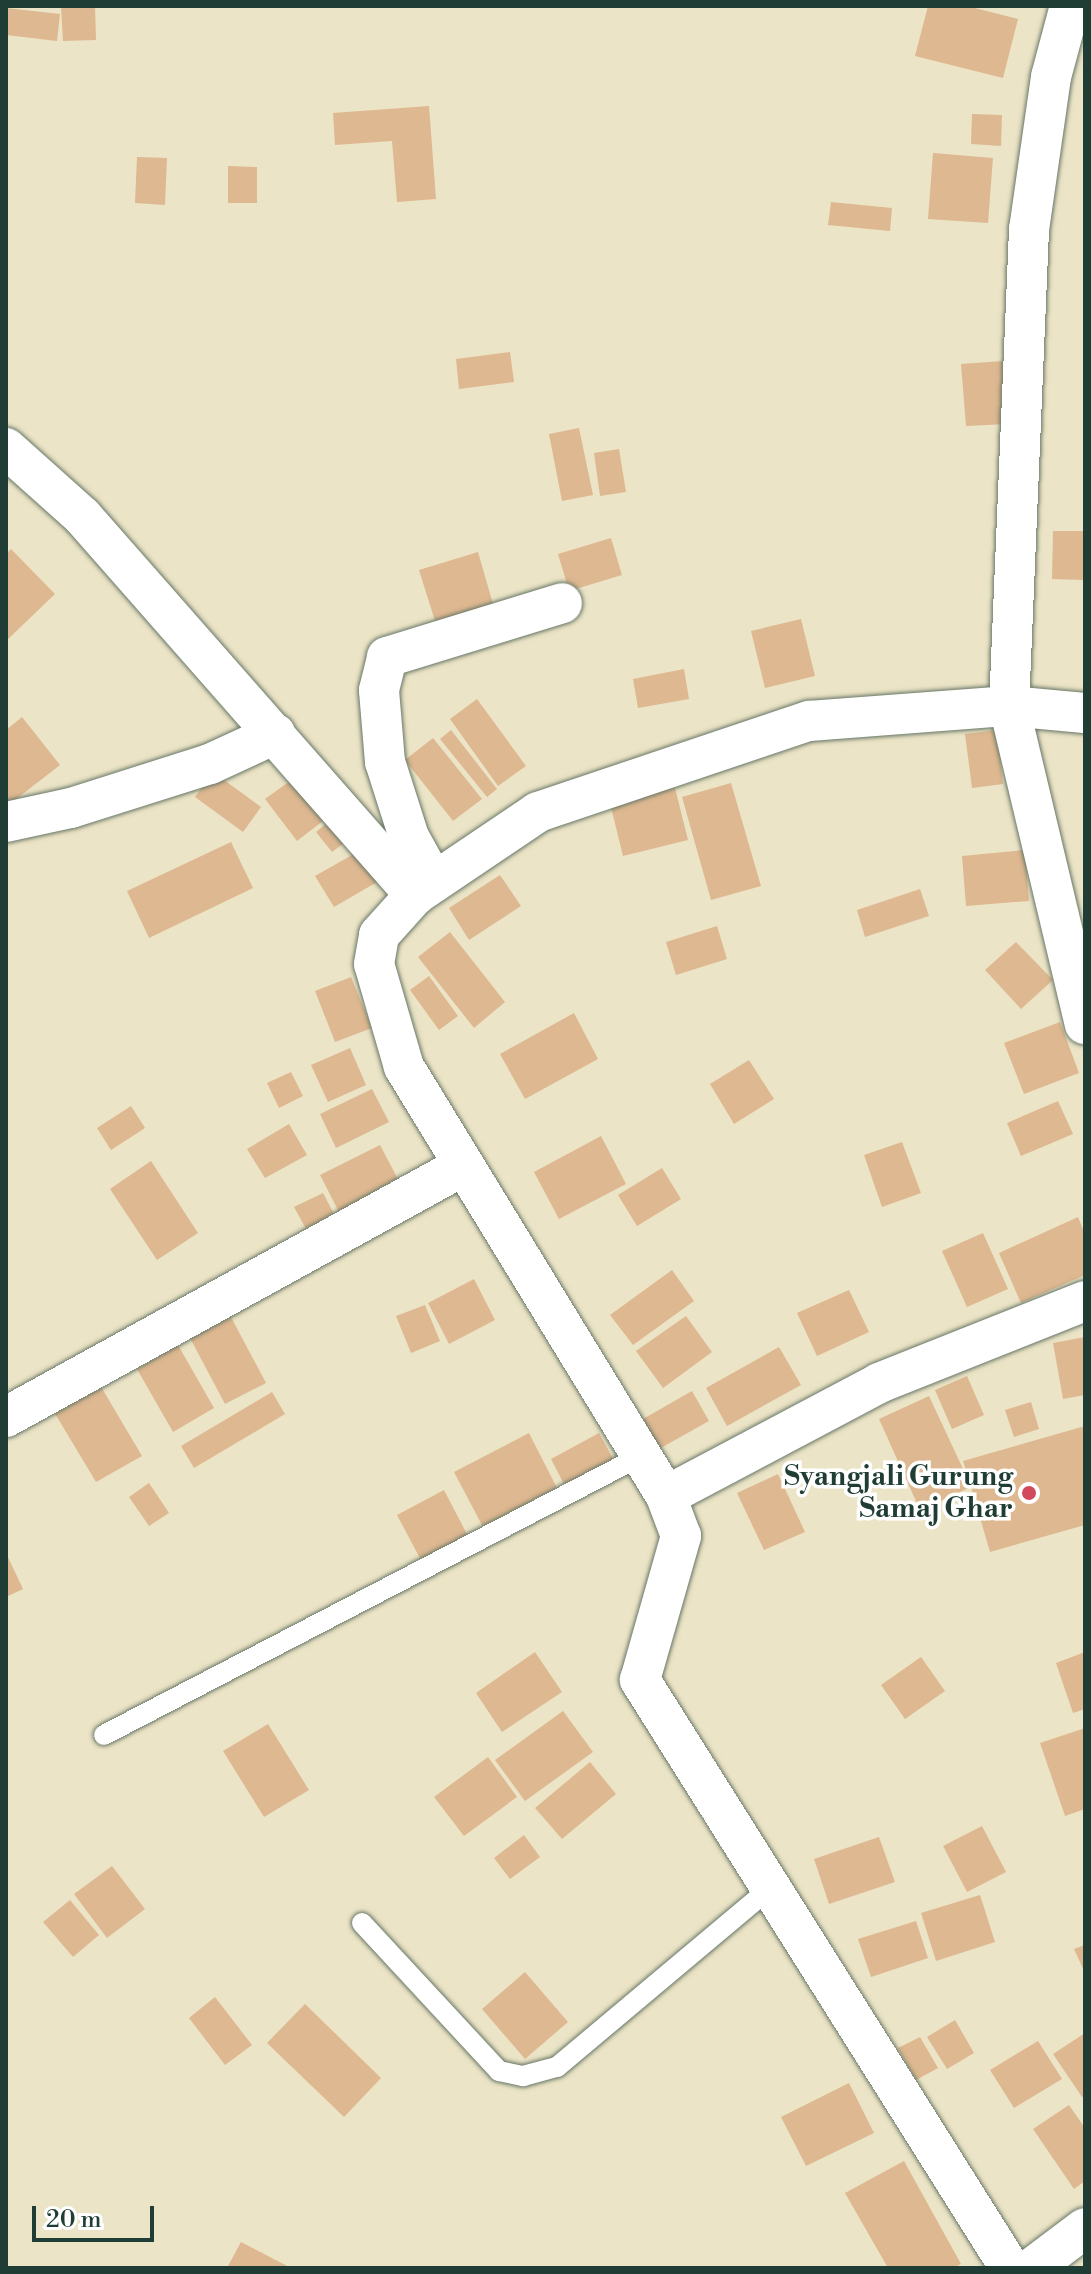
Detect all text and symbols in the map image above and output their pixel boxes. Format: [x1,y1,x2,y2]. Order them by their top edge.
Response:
place label: Syangjali Gurung Samaj Ghar [784,1460,1013,1526]
marker: Syangjali Gurung Samaj Ghar [1020,1484,1038,1502]
scale bar [36,2190,158,2240]
text: 20 m [46,2205,102,2235]

